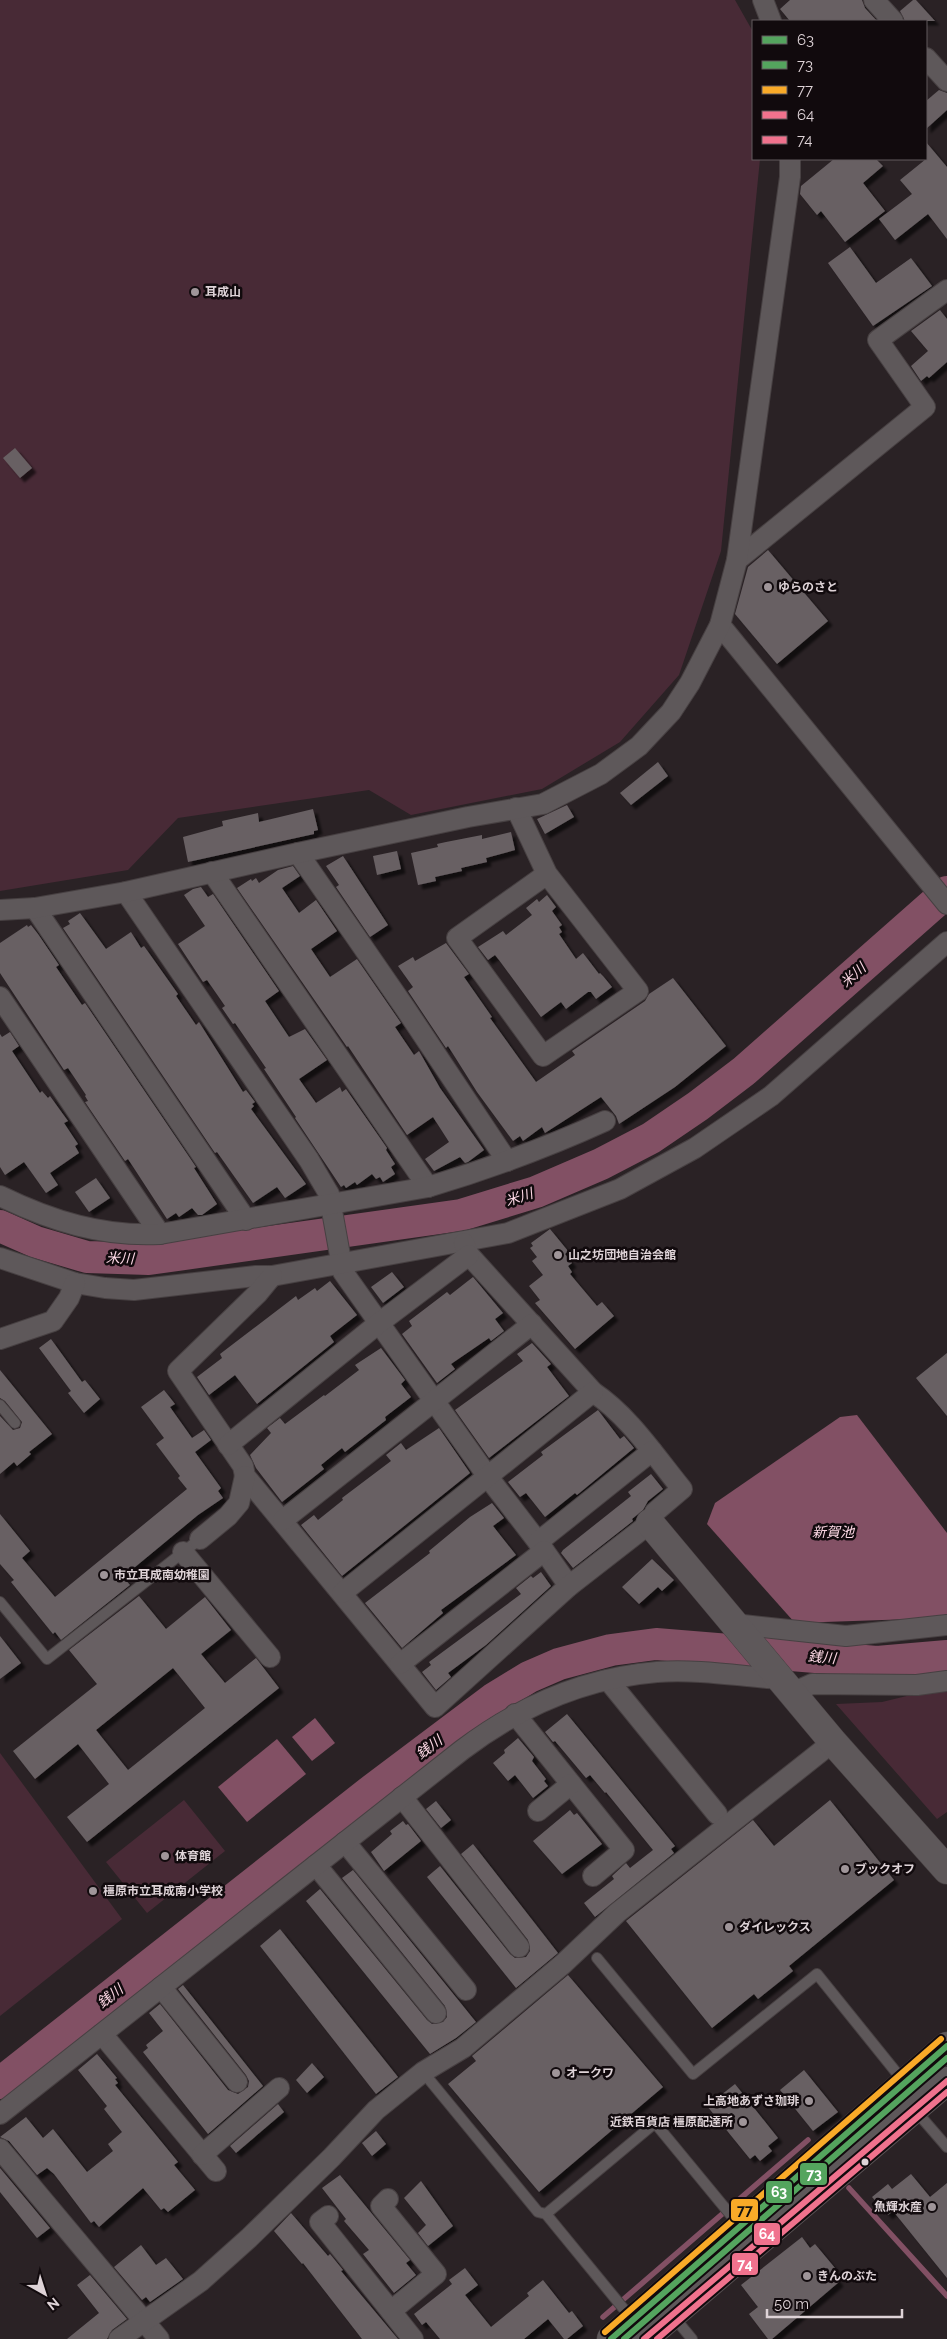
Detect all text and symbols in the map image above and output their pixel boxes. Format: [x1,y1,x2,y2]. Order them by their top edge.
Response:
legend [752,20,927,160]
text: 63 [797,31,814,49]
text: 73 [797,56,813,74]
text: 77 [797,81,813,99]
text: 64 [797,106,814,124]
text: 74 [797,131,812,149]
place label: 耳成山 [205,285,241,299]
marker: 耳成山 [189,286,201,298]
place label: ゆらのさと [778,580,838,594]
marker: ゆらのさと [762,581,774,593]
water label: 米川 [837,958,870,990]
water label: 米川 [503,1184,537,1209]
place label: 山之坊団地自治会館 [568,1248,676,1262]
marker: 山之坊団地自治会館 [552,1249,564,1261]
water label: 米川 [106,1250,136,1267]
water label: 新賀池 [812,1524,856,1540]
place label: 市立耳成南幼稚園 [114,1568,210,1582]
marker: 市立耳成南幼稚園 [98,1569,110,1581]
water label: 銭川 [807,1648,839,1666]
water label: 銭川 [413,1731,447,1762]
place label: 体育館 [175,1849,211,1863]
marker: 体育館 [159,1850,171,1862]
place label: ブックオフ [855,1862,915,1876]
marker: ブックオフ [839,1863,851,1875]
place label: 橿原市立耳成南小学校 [103,1884,223,1898]
marker: 橿原市立耳成南小学校 [87,1885,99,1897]
place label: ダイレックス [739,1920,811,1934]
marker: ダイレックス [723,1921,735,1933]
water label: 銭川 [94,1980,128,2011]
place label: オークワ [566,2066,614,2080]
marker: オークワ [550,2067,562,2079]
place label: 上高地あずさ珈琲 [703,2094,799,2108]
marker: 上高地あずさ珈琲 [803,2095,815,2107]
place label: 近鉄百貨店 橿原配達所 [610,2115,733,2129]
marker: 近鉄百貨店 橿原配達所 [737,2116,749,2128]
unlabelled marker [860,2157,870,2167]
line badge: 73 [799,2162,828,2186]
text: 73 [806,2166,822,2182]
line badge: 63 [765,2180,793,2204]
text: 63 [771,2184,787,2200]
line badge: 77 [730,2198,759,2222]
place label: 魚輝水産 [874,2200,922,2214]
marker: 魚輝水産 [926,2201,938,2213]
text: 77 [737,2202,753,2218]
line badge: 64 [753,2222,781,2246]
text: 64 [759,2226,775,2242]
line badge: 74 [731,2252,759,2276]
text: 74 [737,2256,753,2272]
north arrow [20,2269,70,2319]
place label: きんのぶた [817,2269,877,2283]
marker: きんのぶた [801,2270,813,2282]
scale bar [767,2286,902,2318]
text: N [44,2295,62,2314]
text: 50 m [774,2295,809,2313]

